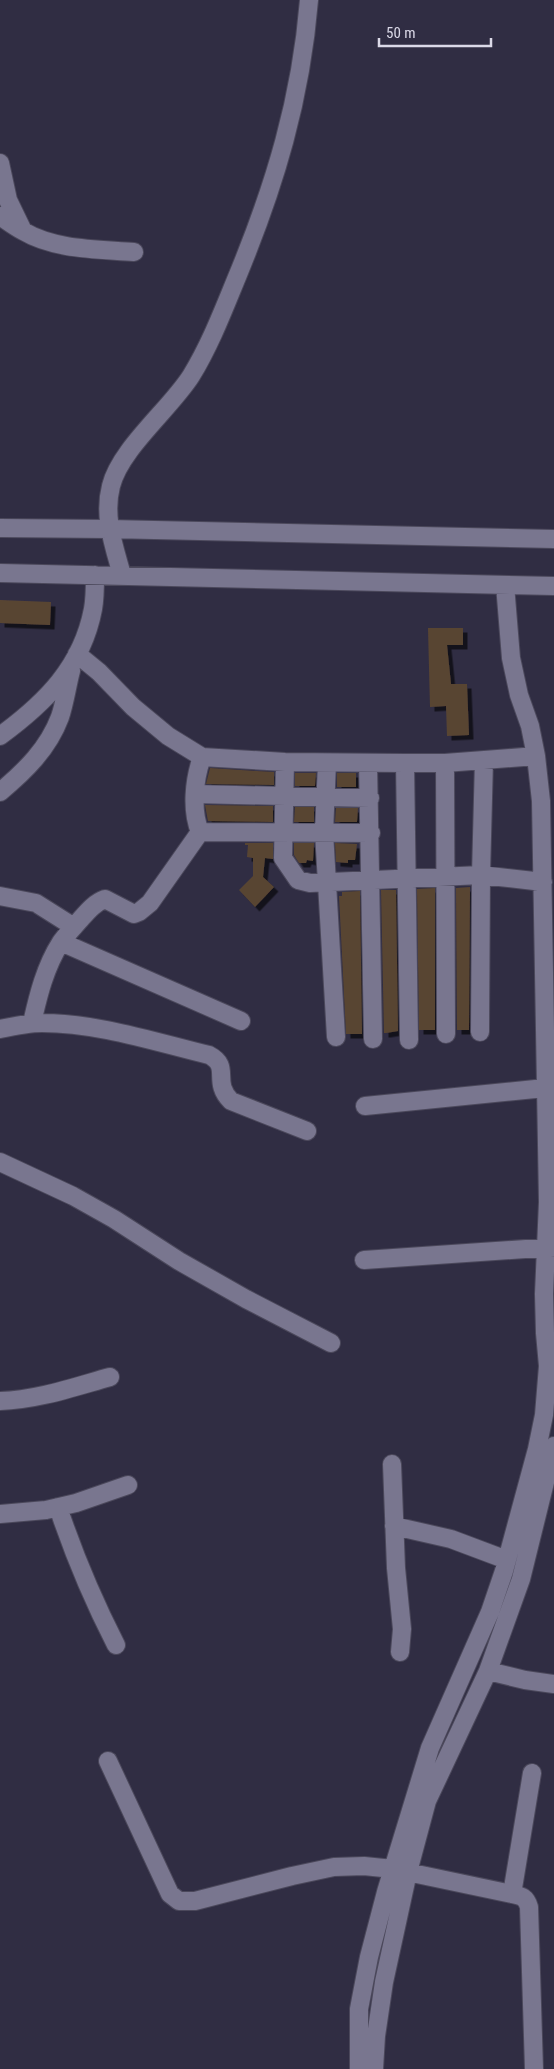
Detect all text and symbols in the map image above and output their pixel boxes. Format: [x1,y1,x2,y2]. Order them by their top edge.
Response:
scale bar [379,15,492,47]
text: 50 m [386,24,416,42]

